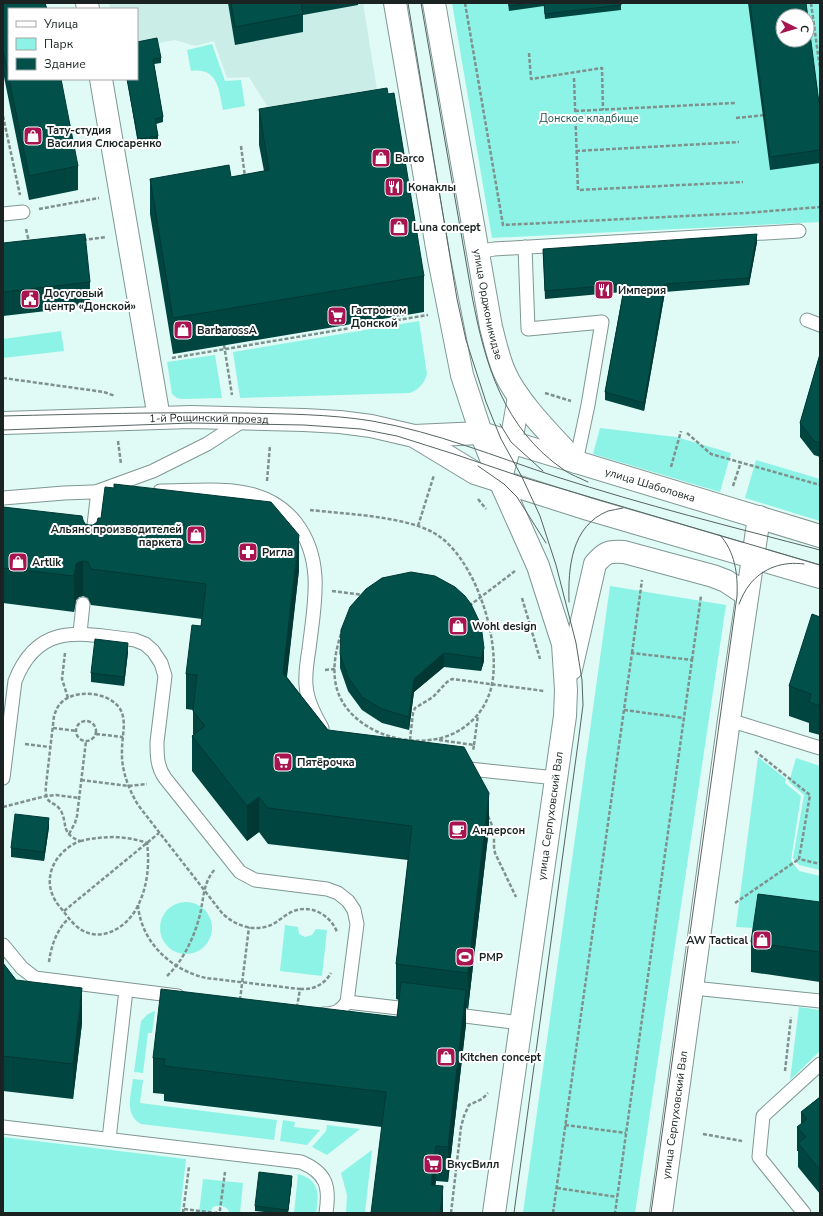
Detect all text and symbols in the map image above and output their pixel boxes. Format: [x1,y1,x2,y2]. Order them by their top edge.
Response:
legend [8,8,138,80]
north arrow [775,8,815,48]
text: Улица [43,16,78,32]
text: С [797,24,812,34]
text: Парк [44,36,74,52]
text: Здание [44,56,86,72]
park label: Донское кладбище [539,111,639,126]
place label: Тату-студия Василия Слюсаренко [47,123,162,151]
shop icon: Тату-студия Василия Слюсаренко [22,125,44,147]
shop icon: Barco [370,147,392,169]
place label: Barco [395,151,424,166]
restaurant icon: Конаклы [383,176,405,198]
place label: Конаклы [408,180,456,195]
shop icon: Luna concept [388,216,410,238]
place label: Luna concept [413,220,481,235]
street label: улица Орджоникидзе [469,248,506,362]
restaurant icon: Империя [593,279,615,301]
place label: Империя [618,283,666,298]
place label: Досуговый центр «Донской» [44,286,136,314]
public building icon: Досуговый центр «Донской» [19,288,41,310]
place label: Гастроном Донской [351,303,407,331]
supermarket icon: Гастроном Донской [326,305,348,327]
shop icon: BarbarossA [172,319,194,341]
place label: BarbarossA [197,323,258,338]
street label: 1-й Рощинский проезд [149,410,269,427]
street label: улица Шаболовка [603,464,697,506]
place label: Альянс производителей паркета [51,522,182,550]
shop icon: Альянс производителей паркета [185,524,207,546]
pharmacy icon: Ригла [237,541,259,563]
place label: Ригла [262,545,293,560]
shop icon: Artlik [7,551,29,573]
place label: Artlik [32,555,62,570]
shop icon: Wohl design [447,615,469,637]
place label: Wohl design [472,619,537,634]
supermarket icon: Пятёрочка [272,751,294,773]
street label: улица Серпуховский Вал [534,751,567,881]
place label: Пятёрочка [297,755,355,770]
cafe icon: Андерсон [447,819,469,841]
place label: Андерсон [472,823,525,838]
shop icon: AW Tactical [751,929,773,951]
place label: AW Tactical [686,933,748,948]
sports icon: PMP [454,946,476,968]
place label: PMP [479,950,503,965]
shop icon: Kitchen concept [435,1046,457,1068]
place label: Kitchen concept [460,1050,542,1065]
street label: улица Серпуховский Вал [659,1050,691,1180]
supermarket icon: ВкусВилл [422,1153,444,1175]
place label: ВкусВилл [447,1157,499,1172]

